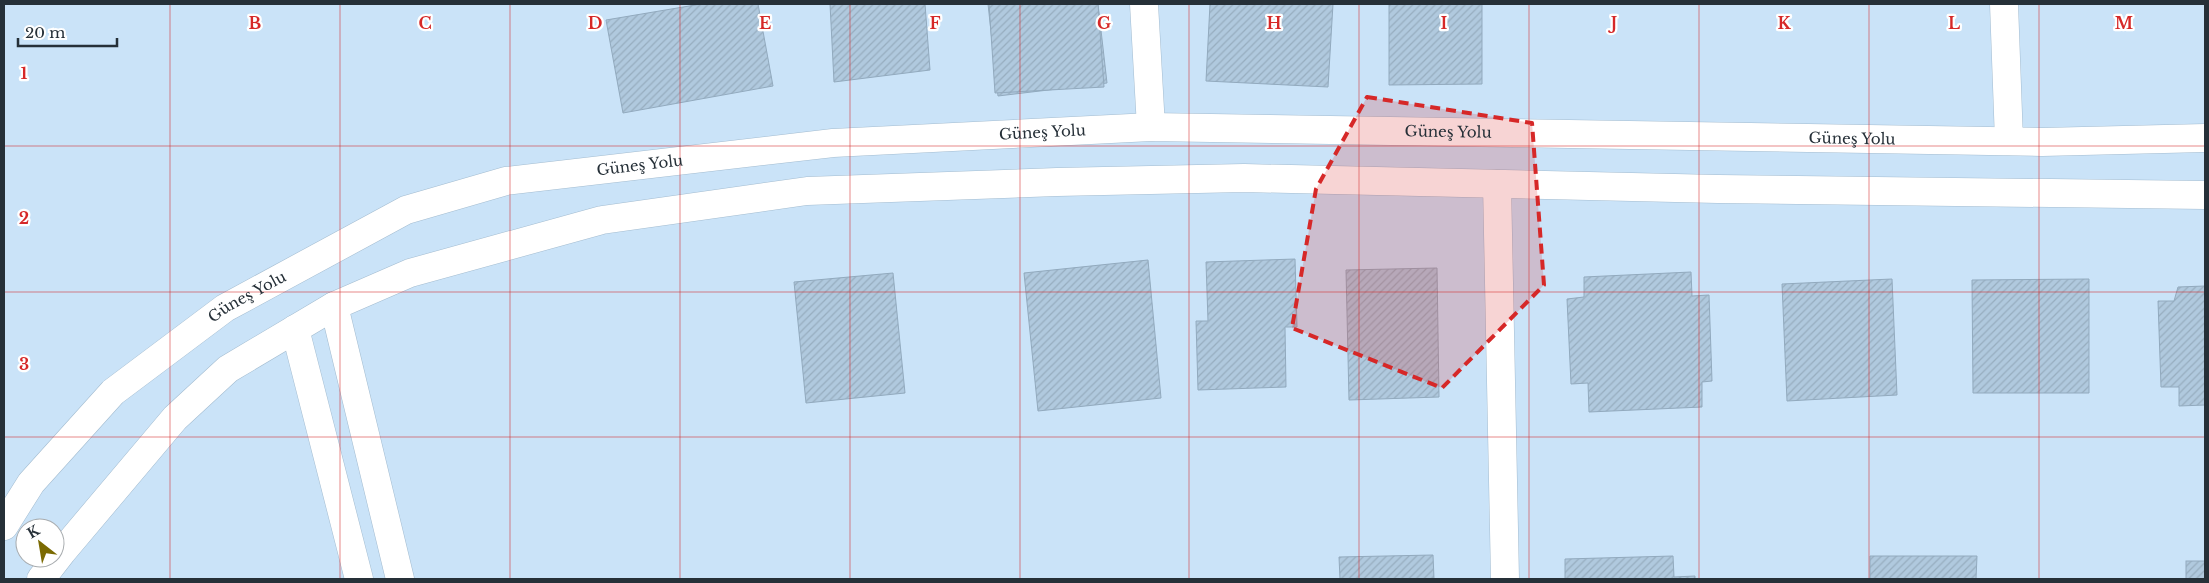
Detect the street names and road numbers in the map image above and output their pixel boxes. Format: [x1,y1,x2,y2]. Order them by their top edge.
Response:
street label: Güneş Yolu [998,120,1086,144]
street label: Güneş Yolu [1405,121,1492,142]
street label: Güneş Yolu [1808,128,1896,149]
street label: Güneş Yolu [596,150,684,179]
street label: Güneş Yolu [204,267,289,326]

